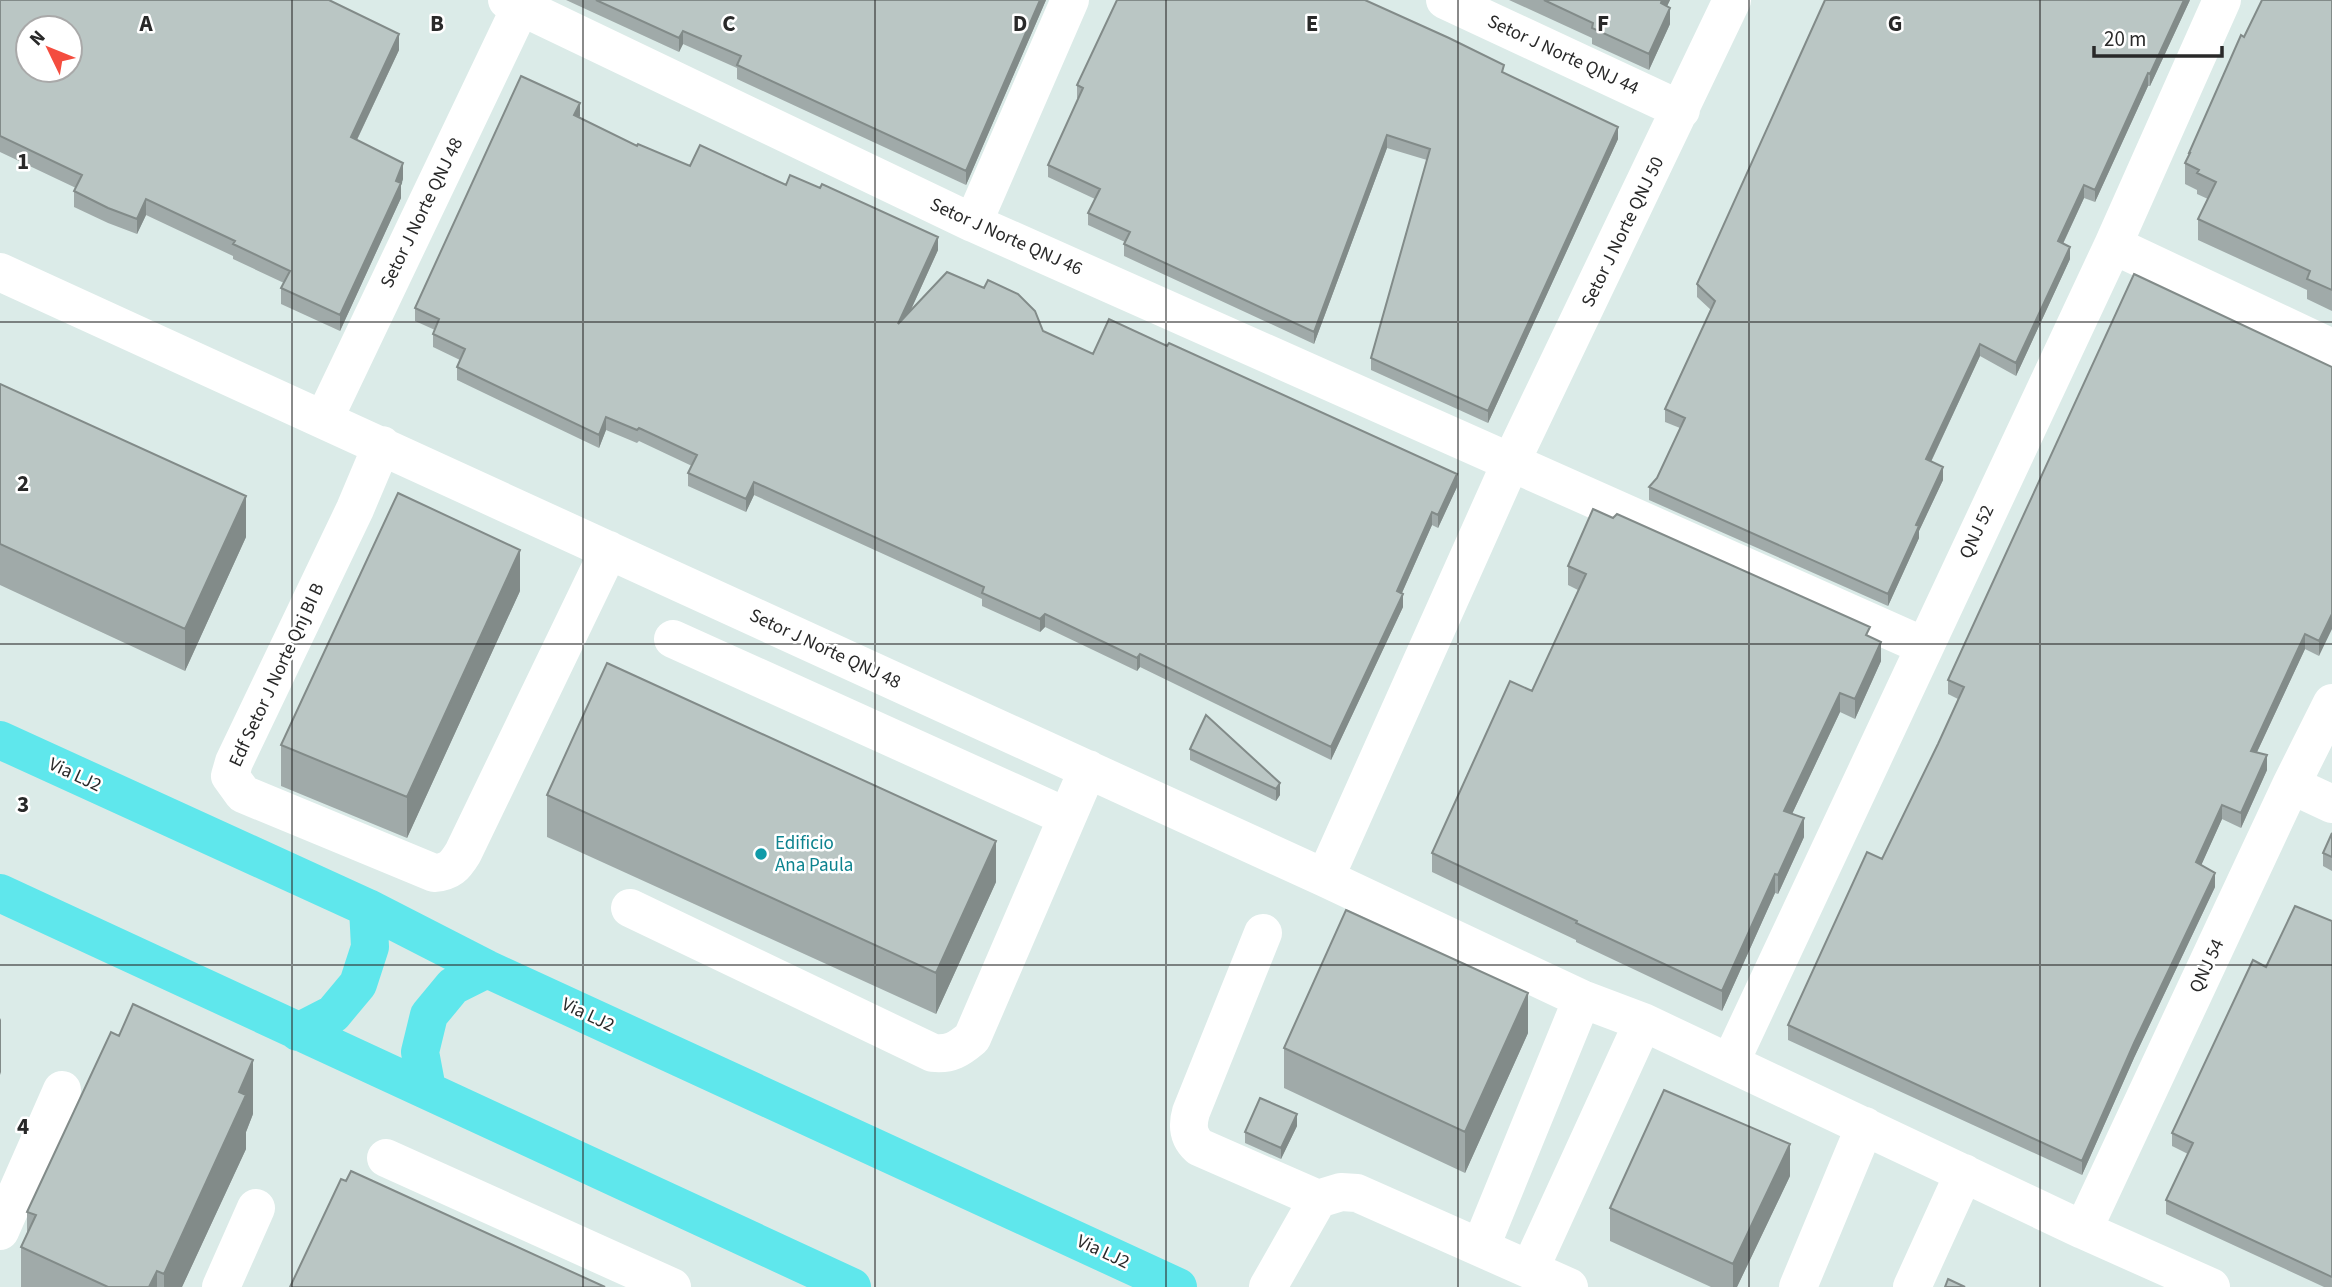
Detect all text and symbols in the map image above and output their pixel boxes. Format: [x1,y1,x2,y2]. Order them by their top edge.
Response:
text: A [138,7,153,40]
text: B [430,7,444,40]
text: C [722,7,736,40]
text: D [1013,7,1027,40]
text: E [1306,7,1318,40]
text: F [1597,7,1609,40]
text: G [1888,7,1902,40]
street label: Setor J Norte QNJ 44 [1483,8,1643,102]
north arrow [14,14,84,84]
scale bar [2094,14,2222,58]
text: 20 m [2104,24,2146,54]
text: N [23,25,52,52]
street label: Setor J Norte QNJ 48 [374,133,470,293]
text: 1 [17,145,29,178]
street label: Setor J Norte QNJ 50 [1575,152,1671,312]
street label: Setor J Norte QNJ 46 [925,191,1087,283]
text: 2 [17,467,29,500]
street label: QNJ 52 [1953,501,2001,563]
street label: Edf Setor J Norte Qnj BI B [222,579,332,771]
street label: Setor J Norte QNJ 48 [745,602,905,696]
street label: Via LJ2 [44,751,106,799]
text: 3 [17,788,29,821]
place label: Edificio Ana Paula [775,830,853,879]
marker: Edificio Ana Paula [753,846,769,862]
street label: QNJ 54 [2183,935,2231,997]
street label: Via LJ2 [557,991,619,1039]
text: 4 [17,1110,29,1143]
street label: Via LJ2 [1072,1228,1134,1276]

